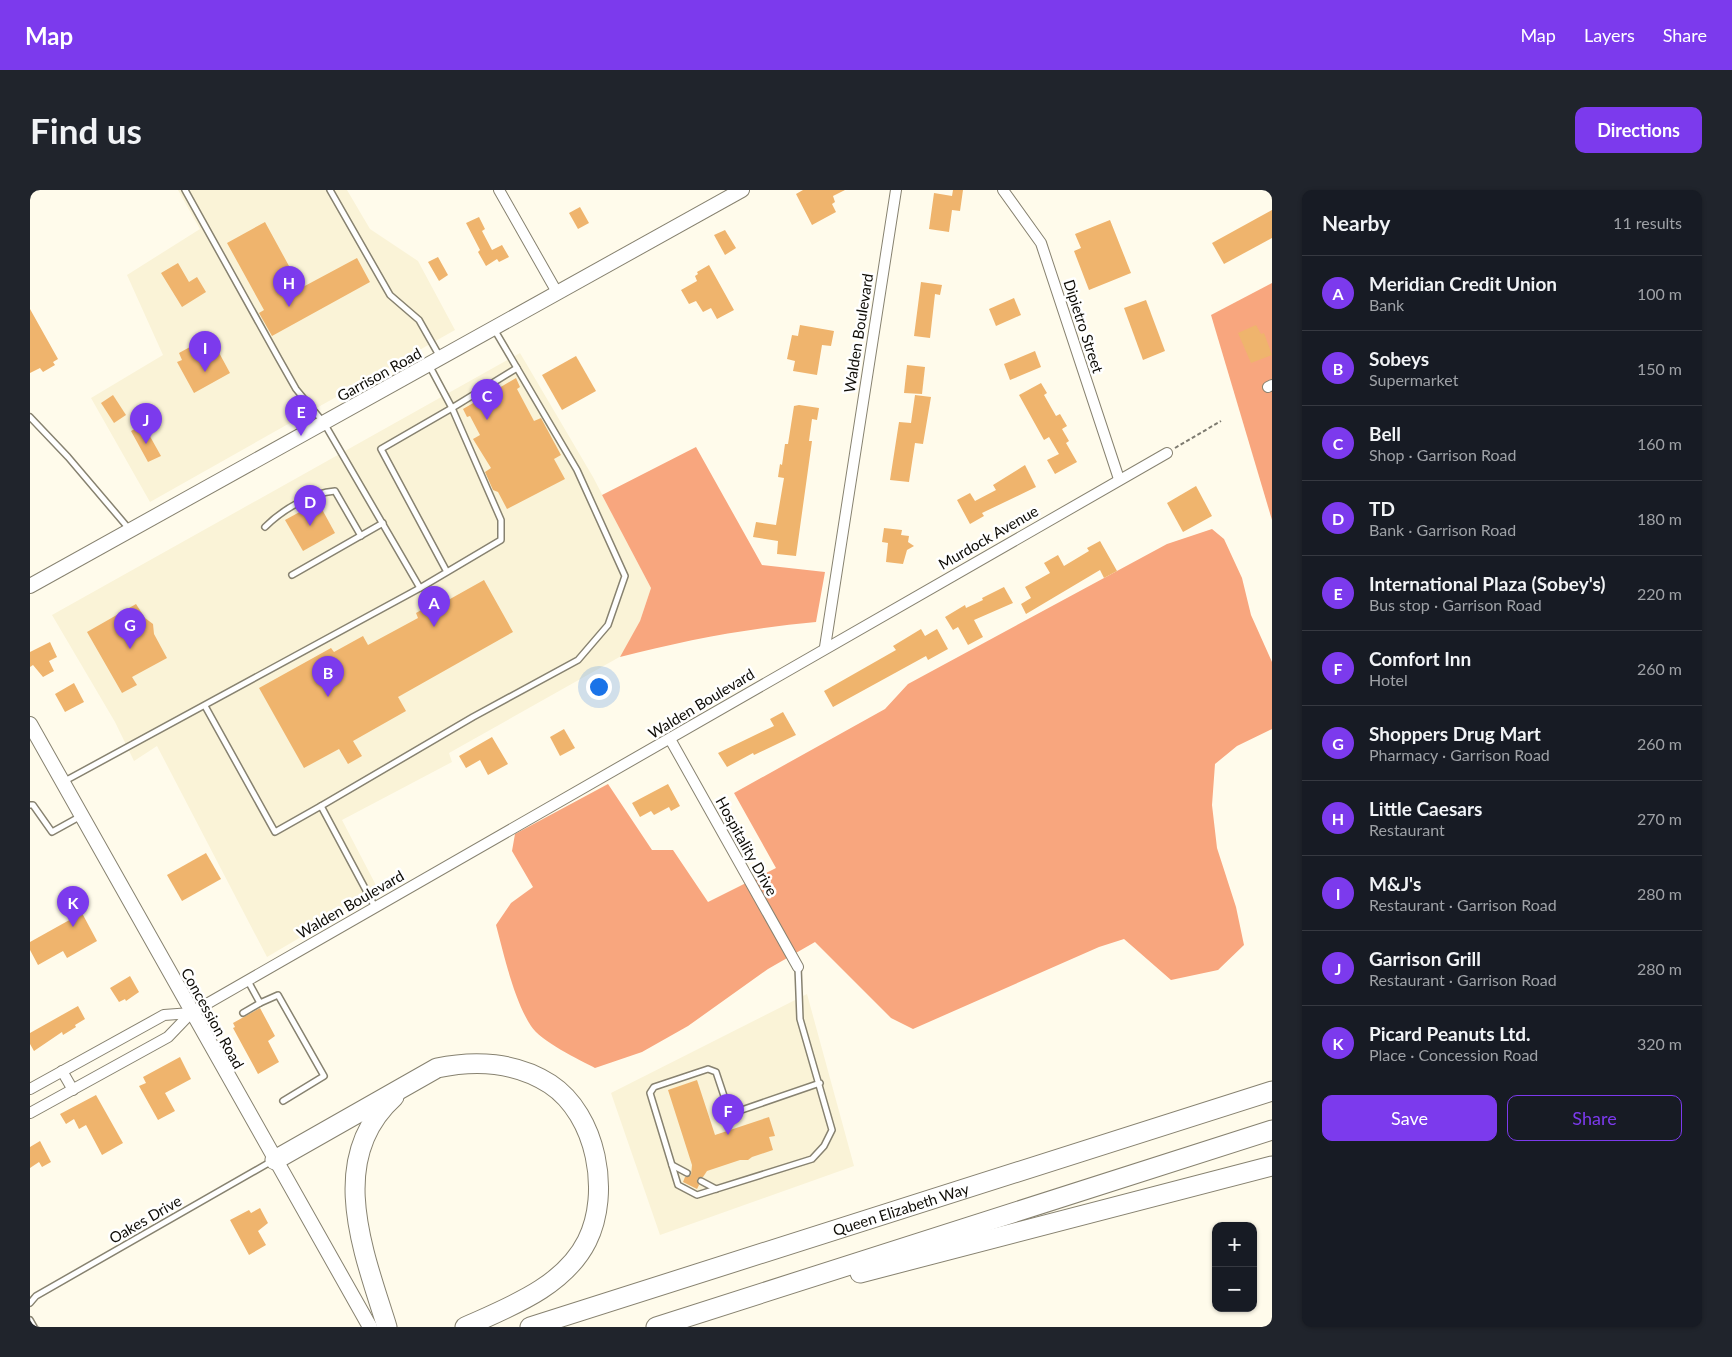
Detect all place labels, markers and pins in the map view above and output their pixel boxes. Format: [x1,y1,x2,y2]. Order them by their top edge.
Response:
pin: H [273,266,305,307]
pin: I [189,331,221,372]
pin: C [471,379,503,420]
pin: E [285,395,317,436]
pin: J [130,403,162,444]
pin: D [294,485,326,526]
pin: A [418,586,450,627]
pin: G [114,608,146,649]
pin: B [312,656,344,697]
pin: K [57,886,89,927]
pin: F [712,1094,744,1135]

